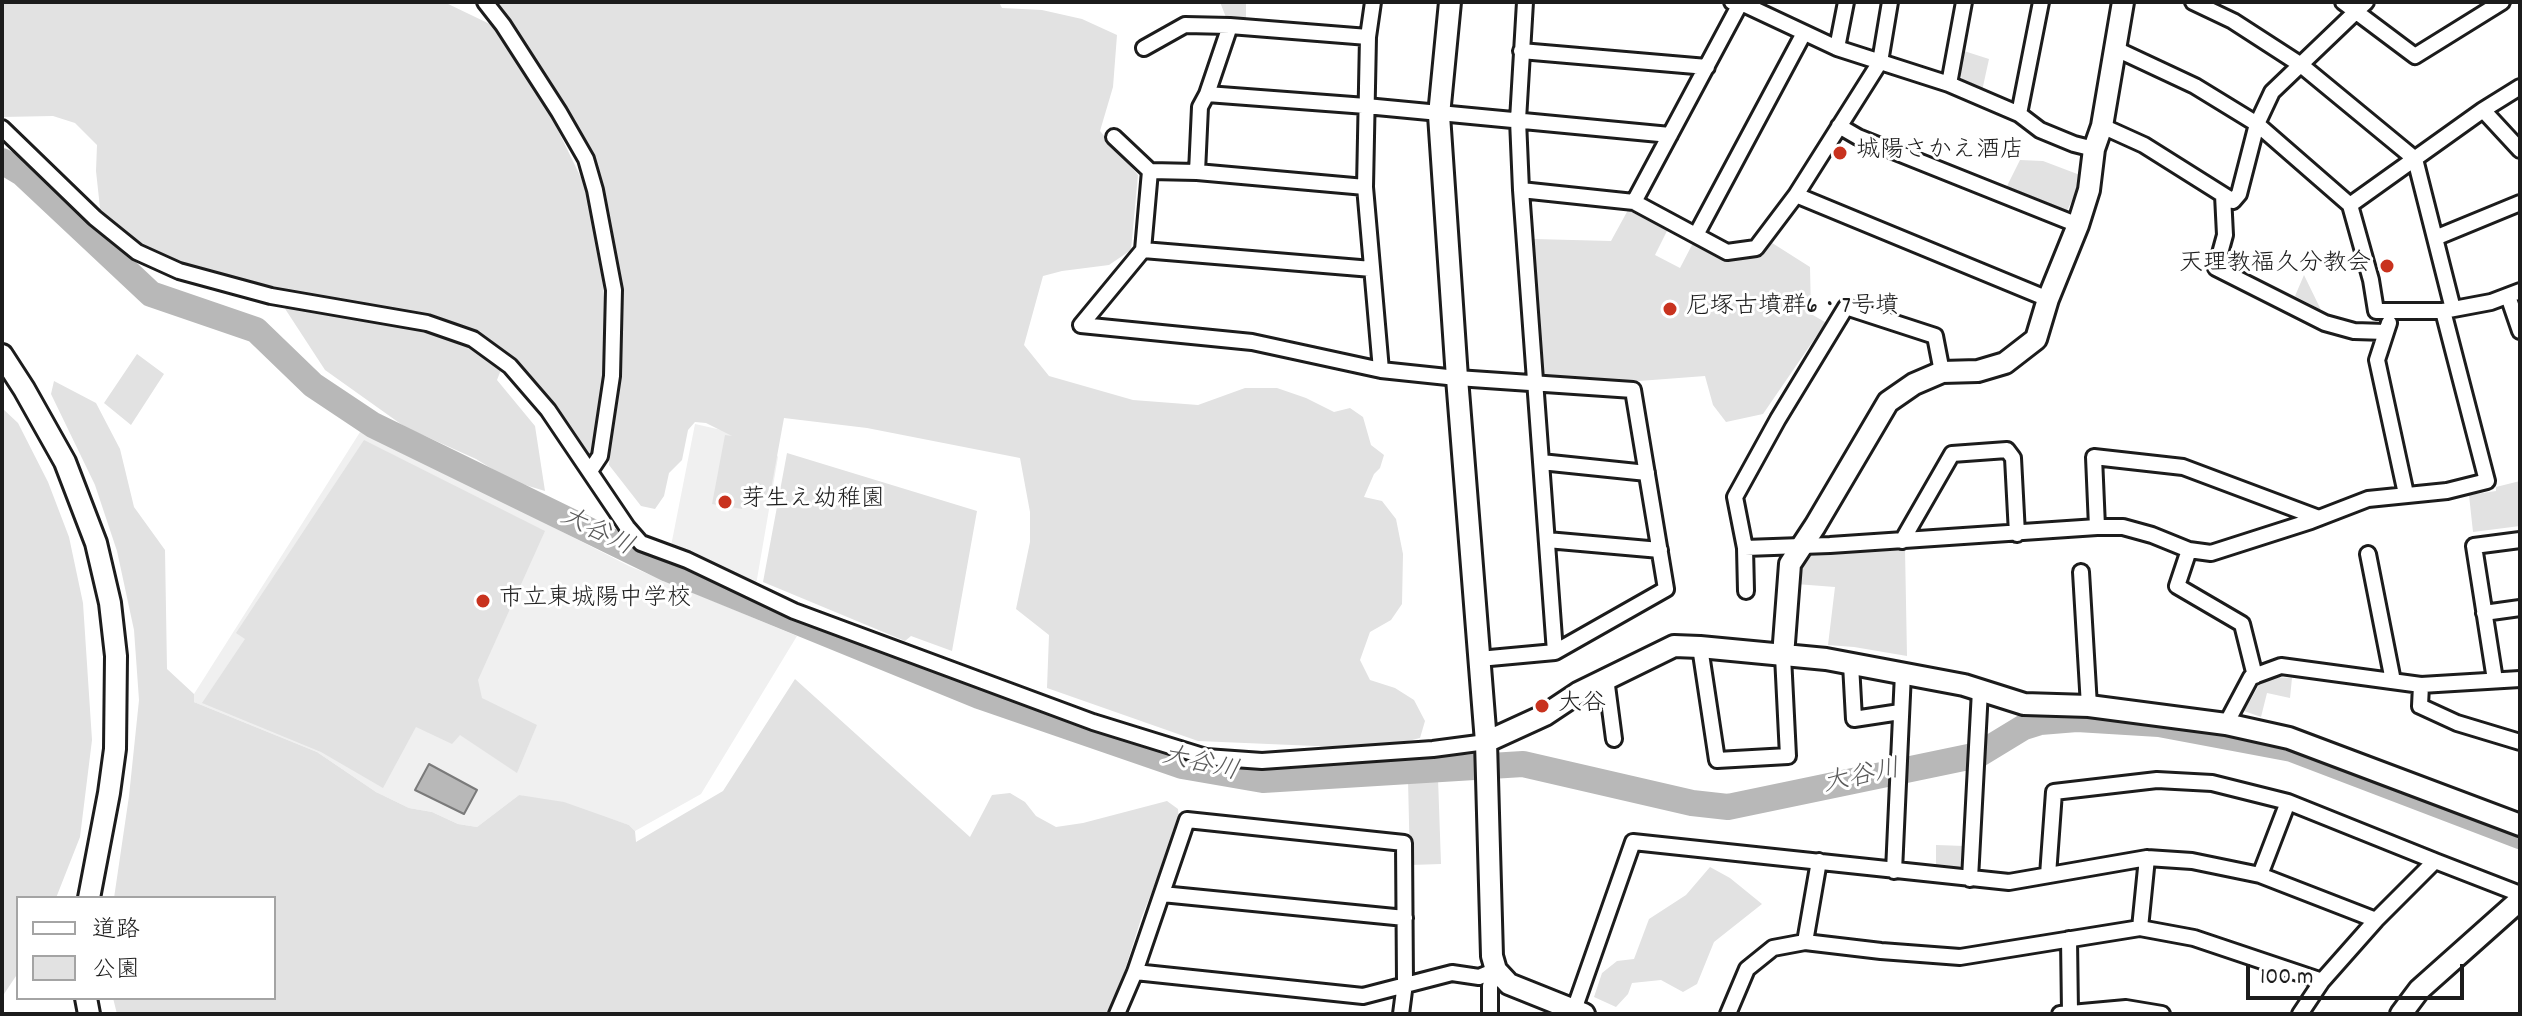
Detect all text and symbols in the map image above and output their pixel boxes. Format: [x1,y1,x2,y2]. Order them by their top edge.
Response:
place label: 城陽さかえ酒店 [1856,139,2024,167]
marker: 城陽さかえ酒店 [1831,144,1849,162]
place label: 天理教福久分教会 [2179,252,2371,280]
marker: 天理教福久分教会 [2378,257,2396,275]
place label: 尼塚古墳群6・7号墳 [1686,295,1899,323]
marker: 尼塚古墳群6・7号墳 [1661,300,1679,318]
place label: 芽生え幼稚園 [741,488,885,516]
marker: 芽生え幼稚園 [716,493,734,511]
water label: 大谷川 [554,503,638,565]
place label: 市立東城陽中学校 [499,587,691,615]
marker: 市立東城陽中学校 [474,592,492,610]
place label: 大谷 [1558,692,1606,720]
marker: 大谷 [1533,697,1551,715]
water label: 大谷川 [1158,742,1242,790]
water label: 大谷川 [1821,756,1903,802]
legend [16,896,276,1000]
text: 道路 [92,914,140,948]
scale bar [2250,948,2468,998]
text: 公園 [92,954,140,988]
text: 100 m [2260,961,2313,995]

